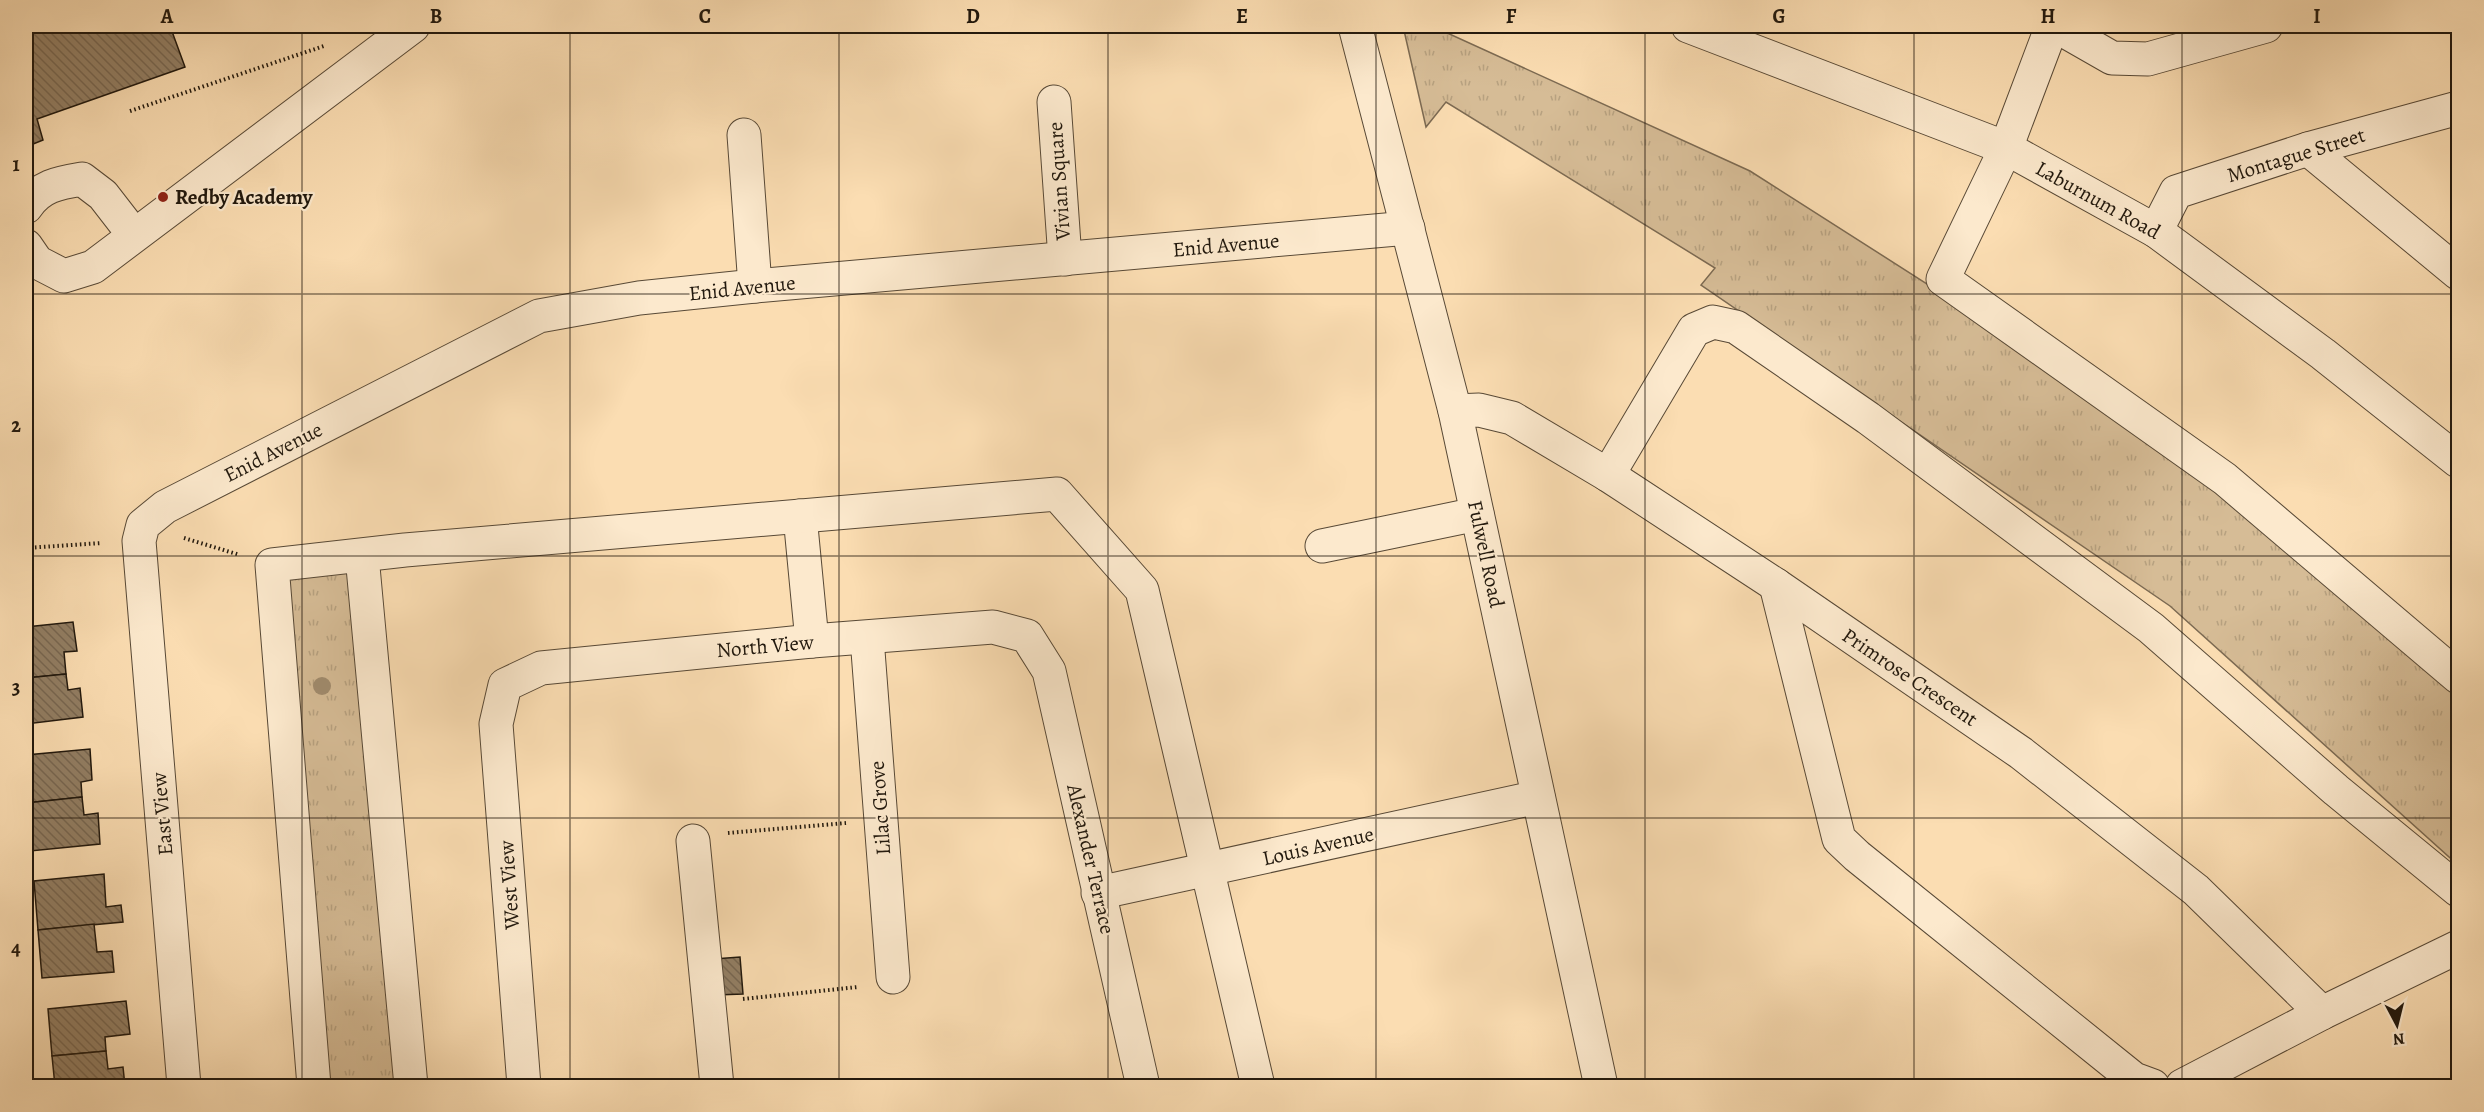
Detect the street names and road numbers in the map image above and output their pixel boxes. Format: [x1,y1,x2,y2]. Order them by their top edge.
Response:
street label: Vivian Square [1041,121,1077,242]
street label: Montague Street [2223,121,2369,189]
street label: Laburnum Road [2031,154,2166,246]
street label: Enid Avenue [1171,226,1281,264]
street label: Enid Avenue [687,268,797,308]
street label: Enid Avenue [219,415,327,489]
street label: Fulwell Road [1461,498,1511,611]
street label: Primrose Crescent [1837,621,1983,733]
street label: North View [715,628,815,664]
street label: Lilac Grove [863,760,897,856]
street label: East View [144,771,180,857]
street label: Alexander Terrace [1060,780,1122,937]
street label: Louis Avenue [1260,820,1376,872]
street label: West View [492,839,526,931]

